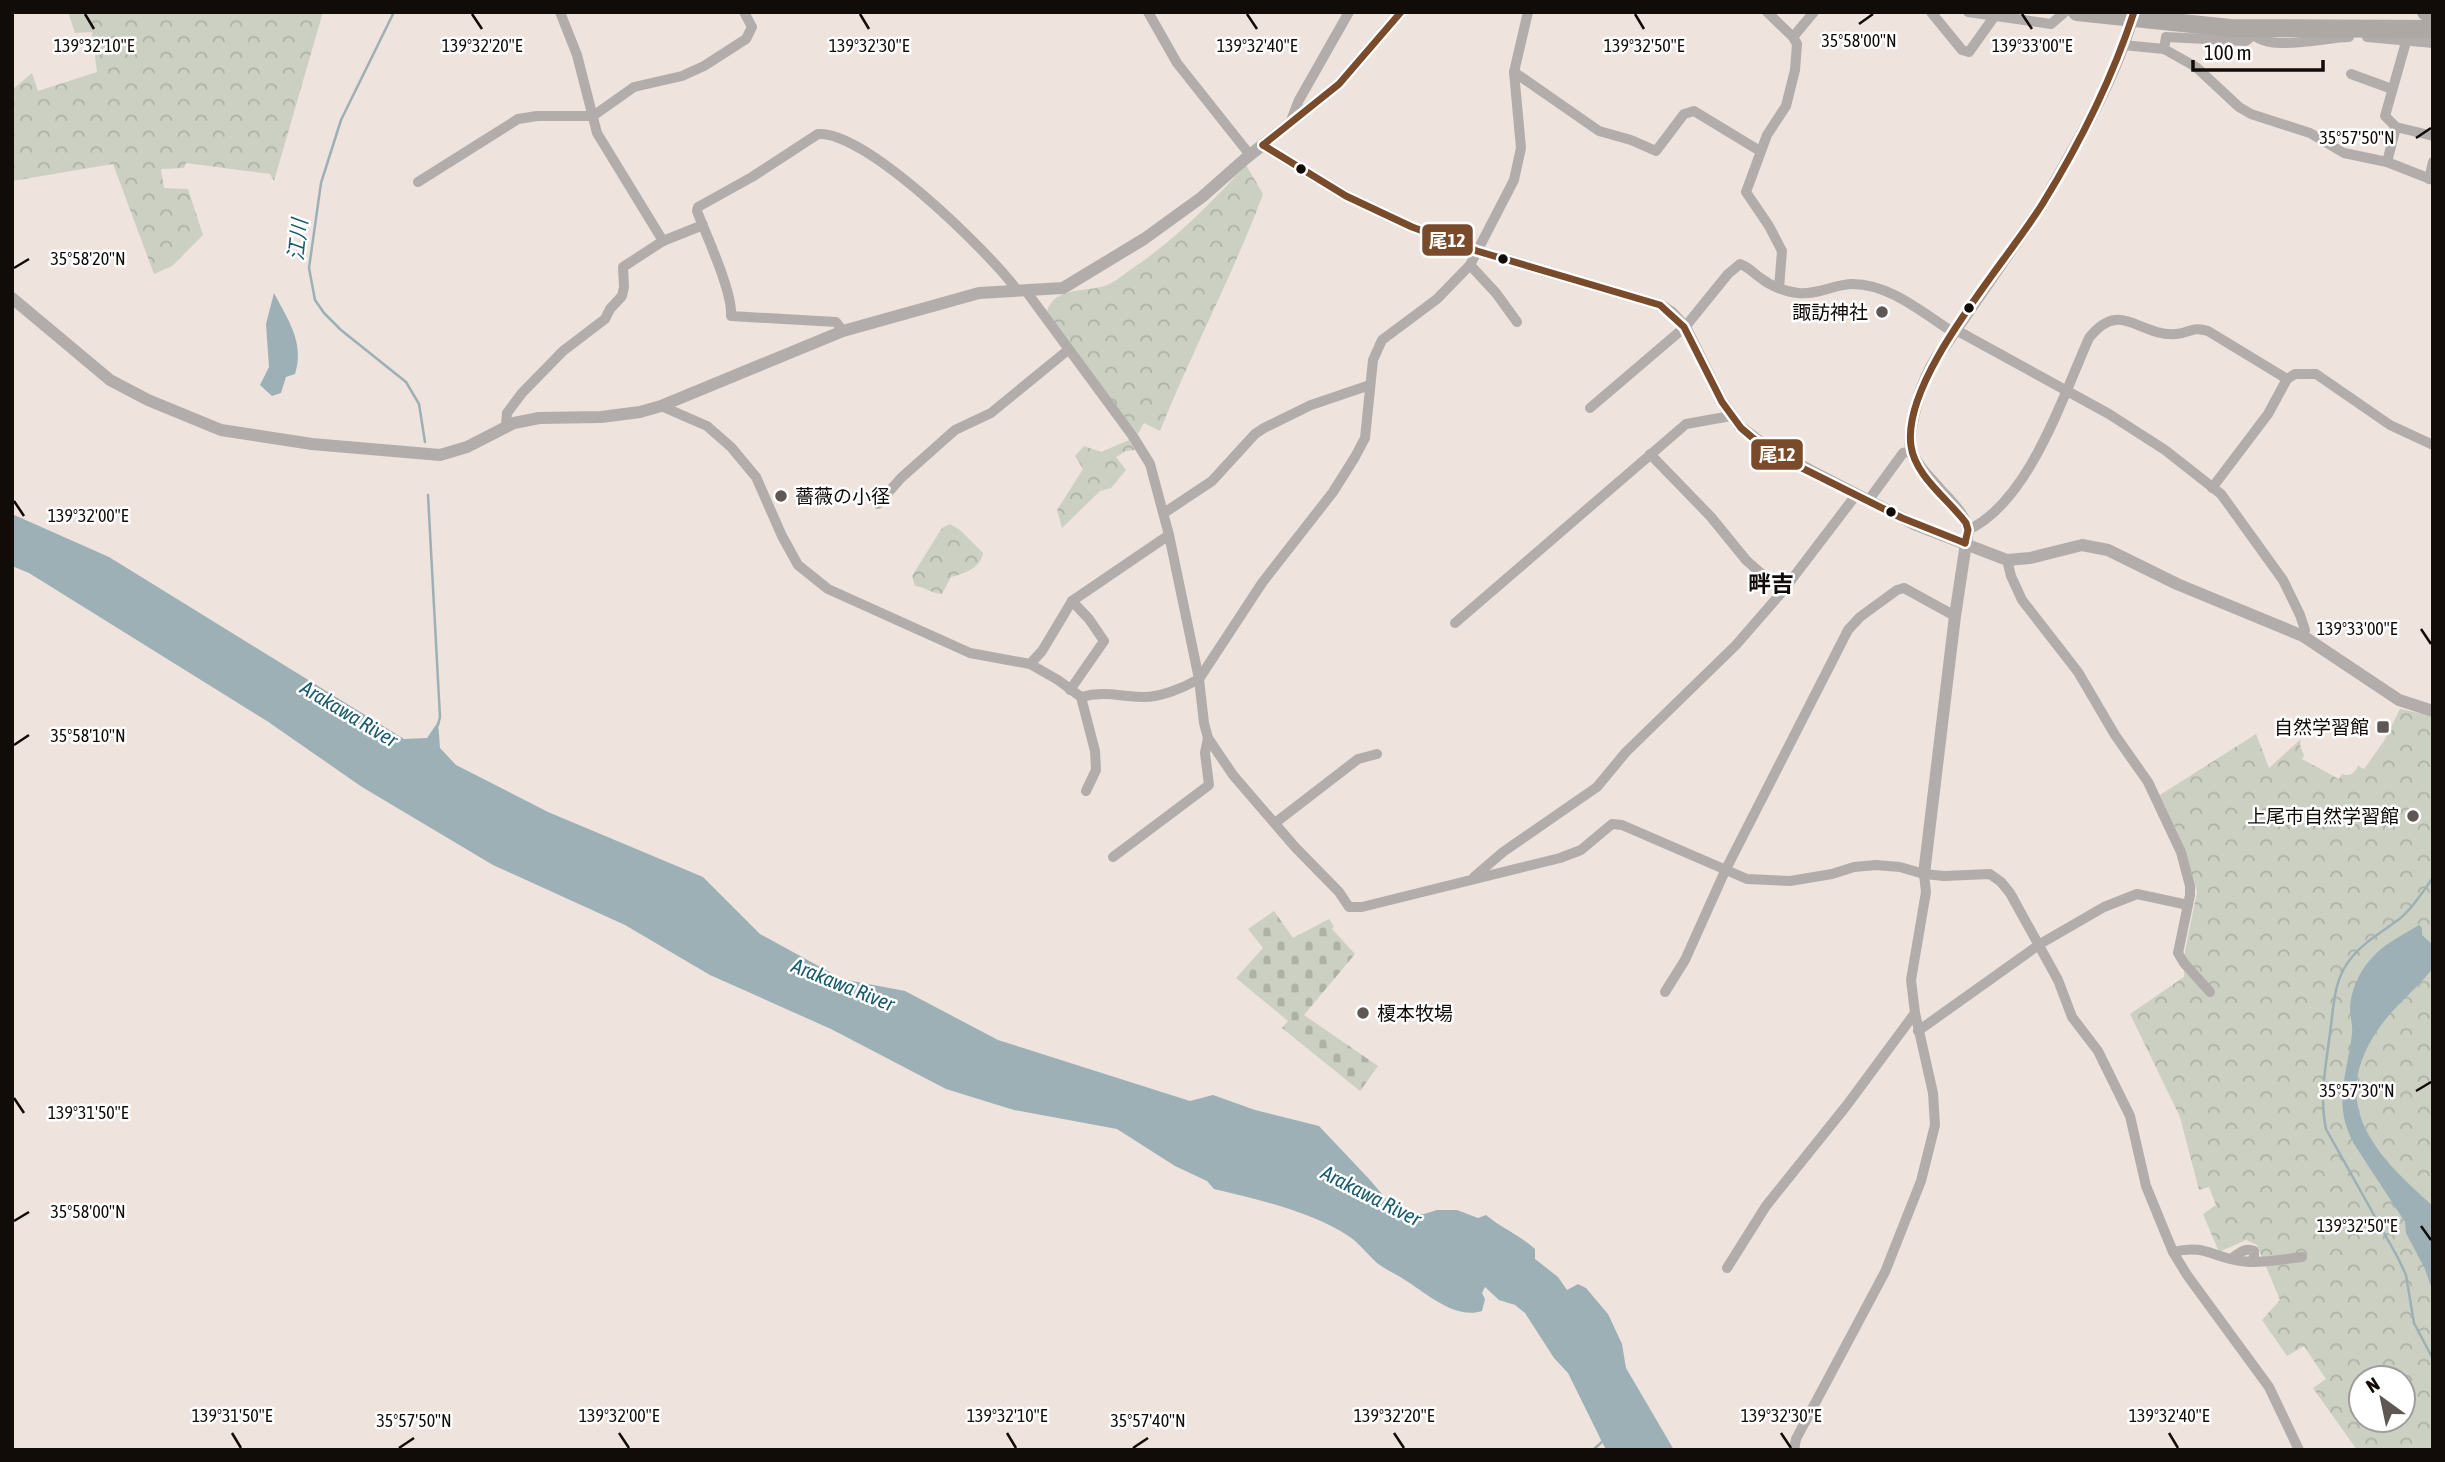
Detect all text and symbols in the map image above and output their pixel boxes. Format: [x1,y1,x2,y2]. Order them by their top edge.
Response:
scale bar [2193,28,2322,72]
text: 35°58'00"N [1821,30,1897,51]
text: 139°32'10"E [54,35,135,56]
text: 139°32'20"E [442,35,523,56]
text: 139°32'30"E [829,35,910,56]
text: 139°32'40"E [1217,35,1298,56]
text: 139°32'50"E [1604,35,1685,56]
text: 139°33'00"E [1992,35,2073,56]
text: 100 m [2204,40,2252,64]
text: 35°57'50"N [2319,127,2395,148]
unlabelled marker [1294,162,1308,176]
water label: 江川 [283,216,311,262]
line badge: 尾12 [1421,223,1474,257]
text: 尾12 [1429,229,1465,251]
text: 35°58'20"N [50,248,126,269]
unlabelled marker [1496,252,1510,266]
place label: 諏訪神社 [1792,301,1868,323]
unlabelled marker [1962,301,1976,315]
marker: 諏訪神社 [1874,304,1890,320]
line badge: 尾12 [1750,438,1804,471]
text: 尾12 [1759,443,1795,465]
place label: 薔薇の小径 [795,485,890,507]
marker: 薔薇の小径 [773,488,789,504]
text: 139°32'00"E [48,505,129,526]
unlabelled marker [1884,505,1898,519]
district label: 畔吉 [1748,571,1794,597]
text: 139°33'00"E [2317,618,2398,639]
water label: Arakawa River [296,674,403,752]
place label: 自然学習館 [2274,716,2369,738]
marker: 自然学習館 [2375,719,2391,735]
text: 35°58'10"N [50,725,126,746]
place label: 上尾市自然学習館 [2247,805,2399,827]
marker: 上尾市自然学習館 [2405,808,2421,824]
water label: Arakawa River [788,952,899,1016]
place label: 榎本牧場 [1377,1002,1453,1024]
marker: 榎本牧場 [1355,1005,1371,1021]
text: 35°57'30"N [2319,1080,2395,1101]
text: 139°31'50"E [48,1102,129,1123]
water label: Arakawa River [1317,1159,1426,1231]
text: 35°58'00"N [50,1201,126,1222]
text: 139°32'50"E [2317,1215,2398,1236]
north arrow [2347,1364,2417,1434]
text: N [2362,1372,2383,1397]
text: 139°31'50"E [192,1405,273,1426]
text: 139°32'00"E [579,1405,660,1426]
text: 139°32'10"E [967,1405,1048,1426]
text: 139°32'20"E [1354,1405,1435,1426]
text: 139°32'30"E [1741,1405,1822,1426]
text: 139°32'40"E [2129,1405,2210,1426]
text: 35°57'50"N [376,1410,452,1431]
text: 35°57'40"N [1110,1410,1186,1431]

